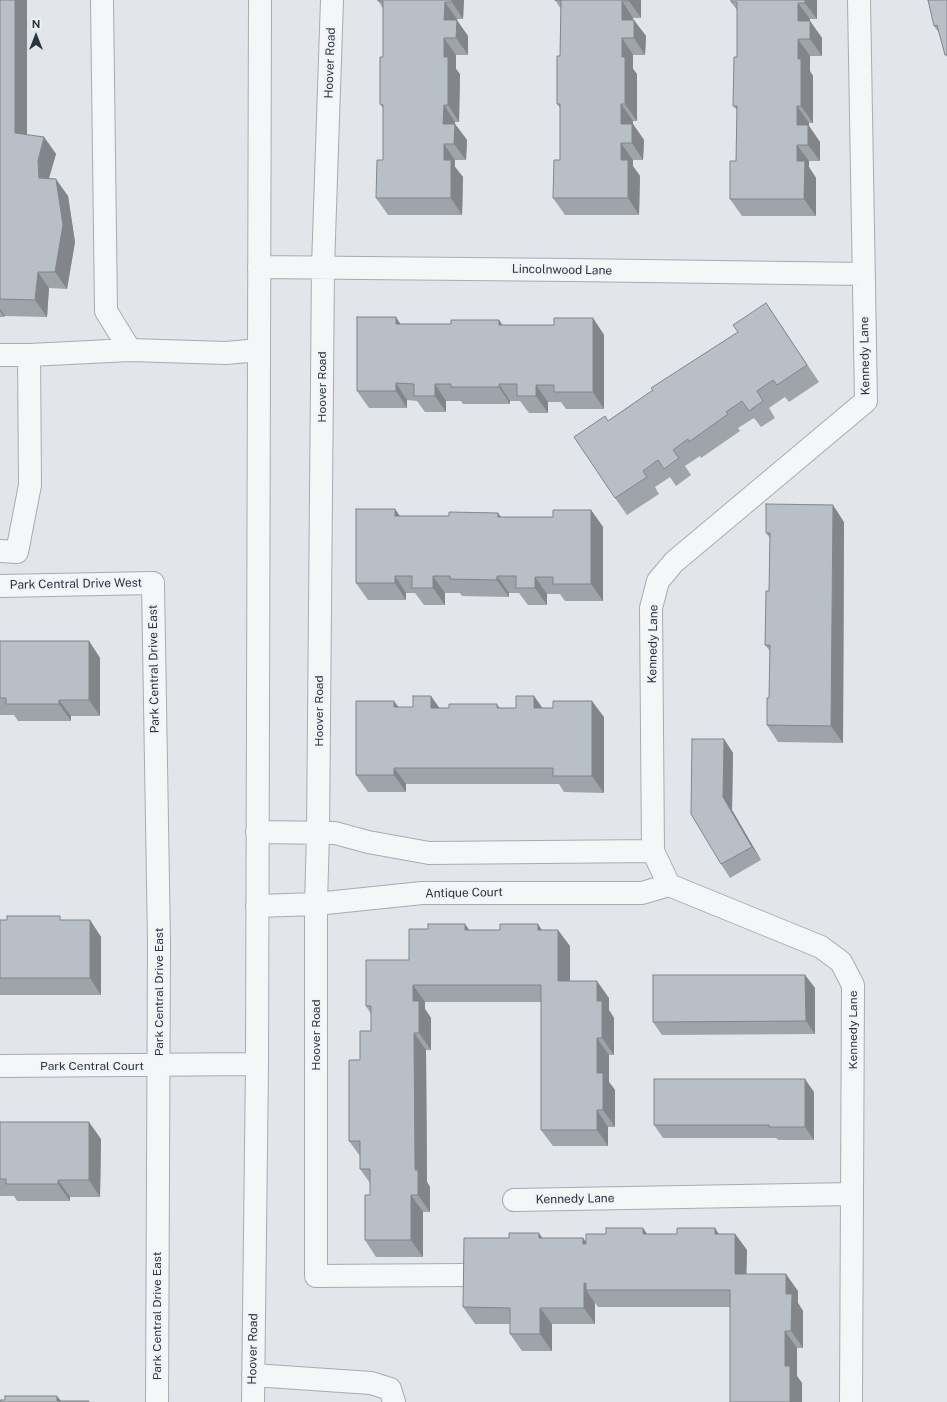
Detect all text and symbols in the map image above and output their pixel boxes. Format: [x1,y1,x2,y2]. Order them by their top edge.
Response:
north arrow [16,16,56,56]
text: N [32,18,40,30]
street label: Hoover Road [322,27,338,99]
street label: Lincolnwood Lane [512,262,612,278]
street label: Kennedy Lane [857,316,873,396]
street label: Hoover Road [315,351,329,423]
street label: Park Central Drive West [10,576,142,592]
street label: Kennedy Lane [645,604,661,684]
street label: Park Central Drive East [146,605,162,733]
street label: Hoover Road [312,675,326,747]
street label: Antique Court [425,885,503,901]
street label: Park Central Drive East [152,928,166,1056]
street label: Kennedy Lane [846,991,860,1069]
street label: Hoover Road [309,999,323,1071]
street label: Park Central Court [40,1059,144,1073]
street label: Kennedy Lane [535,1191,615,1207]
street label: Park Central Drive East [150,1252,164,1380]
street label: Hoover Road [245,1313,261,1385]

